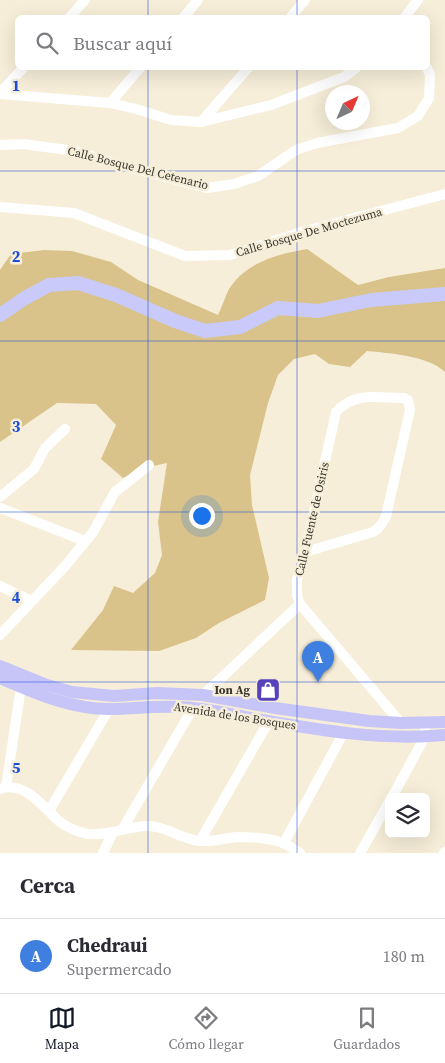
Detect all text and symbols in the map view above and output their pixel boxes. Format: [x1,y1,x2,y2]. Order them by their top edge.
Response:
search box [15,15,430,70]
icon: search [33,29,61,57]
text: Buscar aquí [73,30,172,56]
text: 1 [12,74,20,96]
north arrow [325,85,370,130]
street label: Calle Bosque Del Cetenario [66,143,211,193]
street label: Calle Bosque De Moctezuma [234,203,385,261]
text: 2 [12,245,21,267]
text: 3 [12,415,21,437]
street label: Calle Fuente de Osiris [291,461,333,577]
your location [189,503,215,529]
text: 4 [12,586,21,608]
pin: A [302,641,334,682]
shop icon: Ion Ag [255,677,281,703]
place label: Ion Ag [214,682,250,698]
street label: Avenida de los Bosques [173,698,297,734]
text: 5 [12,756,21,778]
map controls [385,793,430,838]
button: layers [385,793,430,838]
text: Cerca [20,871,75,900]
text: Chedraui [67,932,148,958]
text: A [31,945,41,967]
text: 180 m [383,945,425,967]
text: Supermercado [67,958,171,980]
tab: Mapa [45,1004,79,1054]
tab: Cómo llegar [168,1004,244,1054]
tab: Guardados [333,1004,400,1054]

